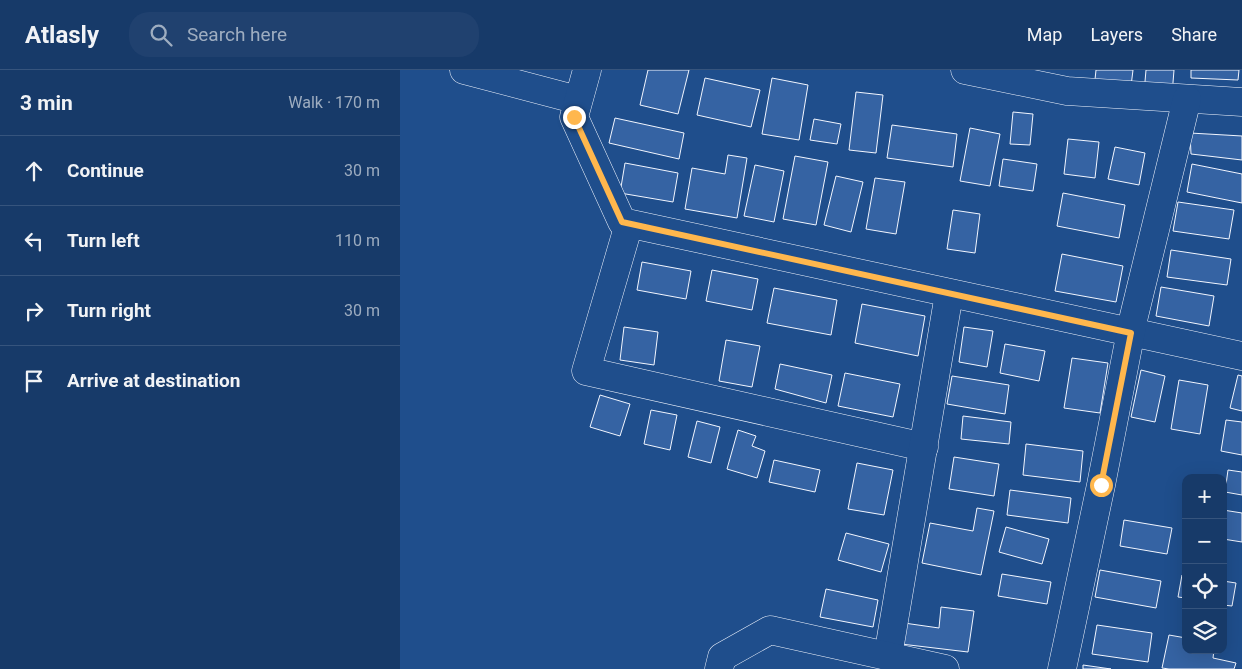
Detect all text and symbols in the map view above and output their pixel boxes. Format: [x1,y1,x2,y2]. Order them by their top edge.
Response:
search box [129,12,479,57]
text: Atlasly [25,21,99,49]
icon: search [147,21,175,49]
text: Search here [187,23,287,46]
text: Map [1027,24,1062,45]
text: Layers [1090,24,1143,45]
text: Share [1171,24,1217,45]
text: 3 min [20,91,73,115]
text: Walk · 170 m [288,93,380,112]
route end [563,106,586,129]
icon: ahead [20,157,48,185]
text: Continue [67,159,144,182]
text: 30 m [344,161,380,180]
icon: left [20,227,48,255]
text: Turn left [67,229,140,252]
text: 110 m [335,231,380,250]
icon: right [20,297,48,325]
text: Turn right [67,299,151,322]
text: 30 m [344,301,380,320]
icon: arrive [20,367,48,395]
text: Arrive at destination [67,369,240,392]
route start [1090,474,1113,497]
map controls [1182,474,1227,654]
button: + [1182,474,1227,519]
button: − [1182,519,1227,564]
button: locate [1182,564,1227,609]
button: layers [1182,609,1227,654]

